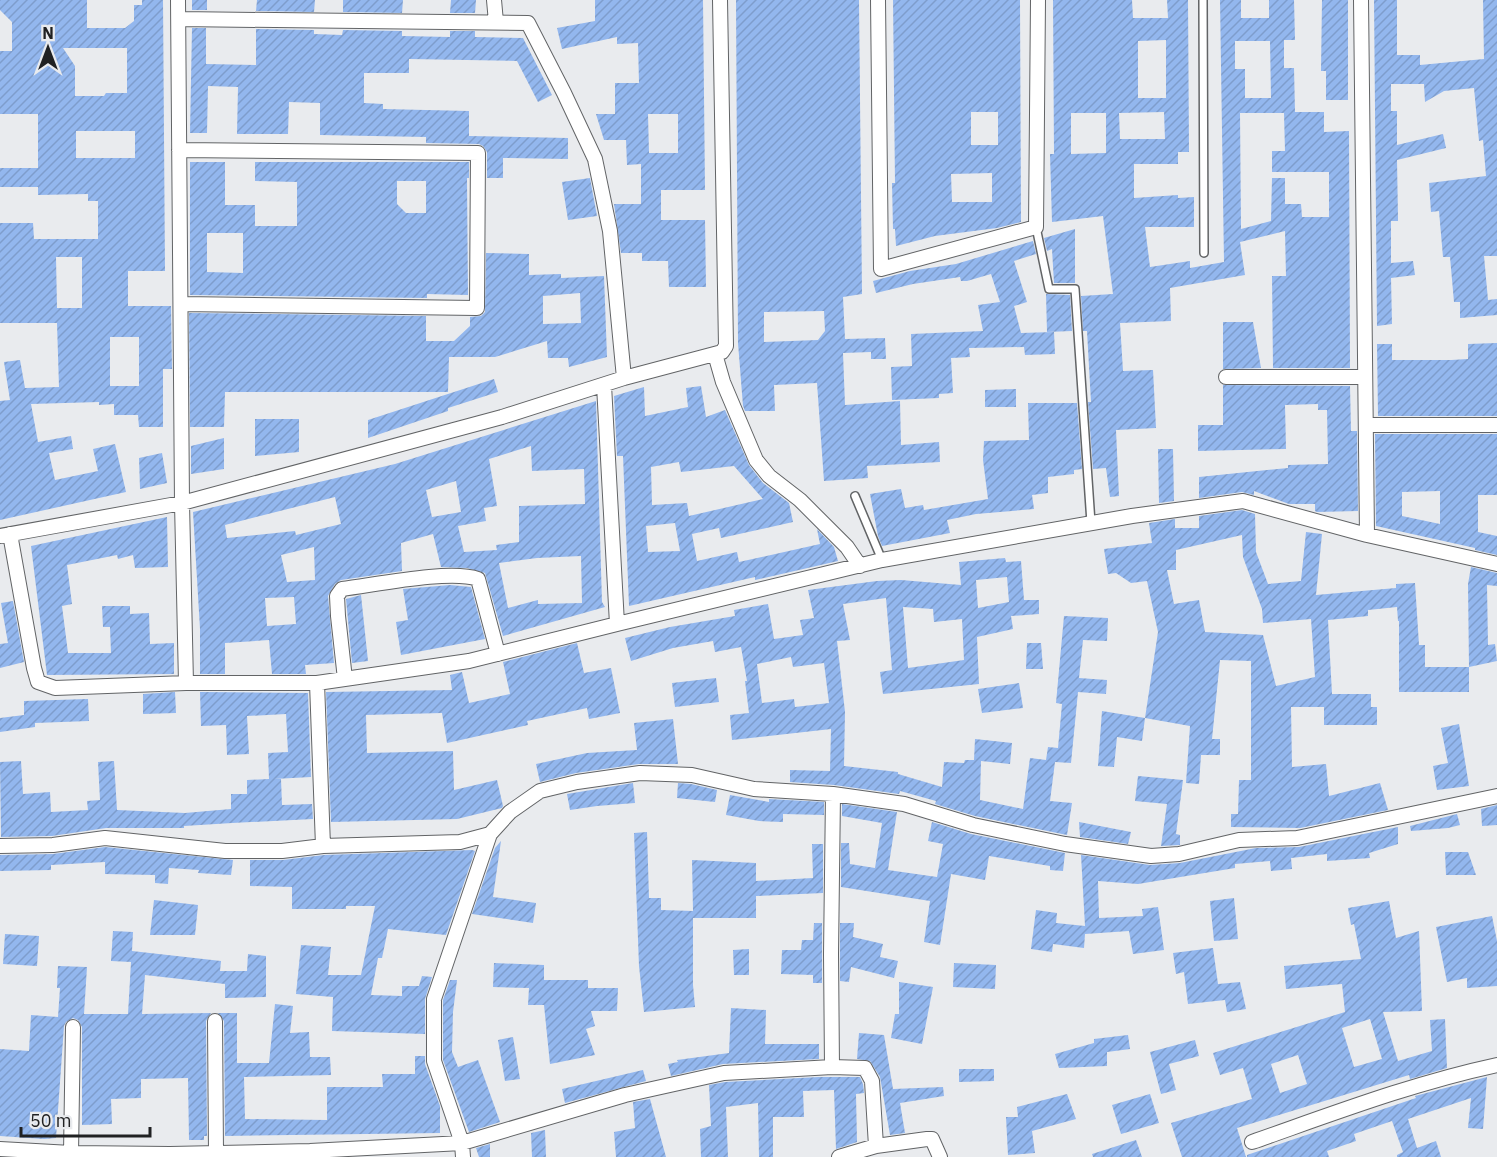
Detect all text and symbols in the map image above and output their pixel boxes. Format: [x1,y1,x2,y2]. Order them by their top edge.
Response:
north arrow [18,18,78,78]
text: N [42,23,54,43]
scale bar [21,1100,150,1138]
text: 50 m [30,1109,72,1132]

